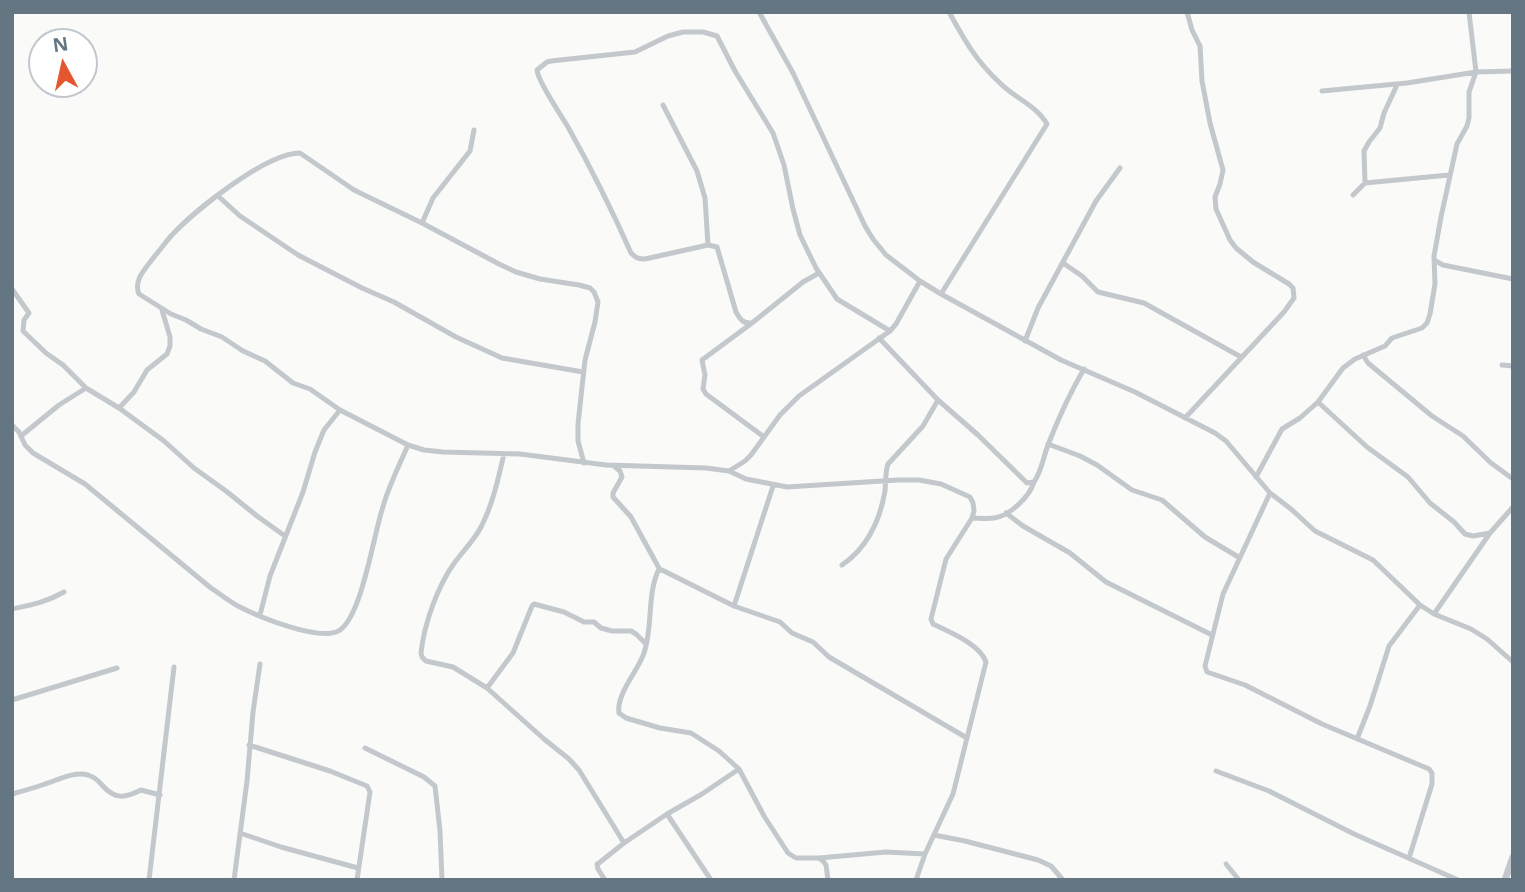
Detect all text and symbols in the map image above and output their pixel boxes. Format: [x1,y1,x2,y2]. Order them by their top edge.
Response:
north arrow [28,28,98,98]
text: N [51,30,70,58]

